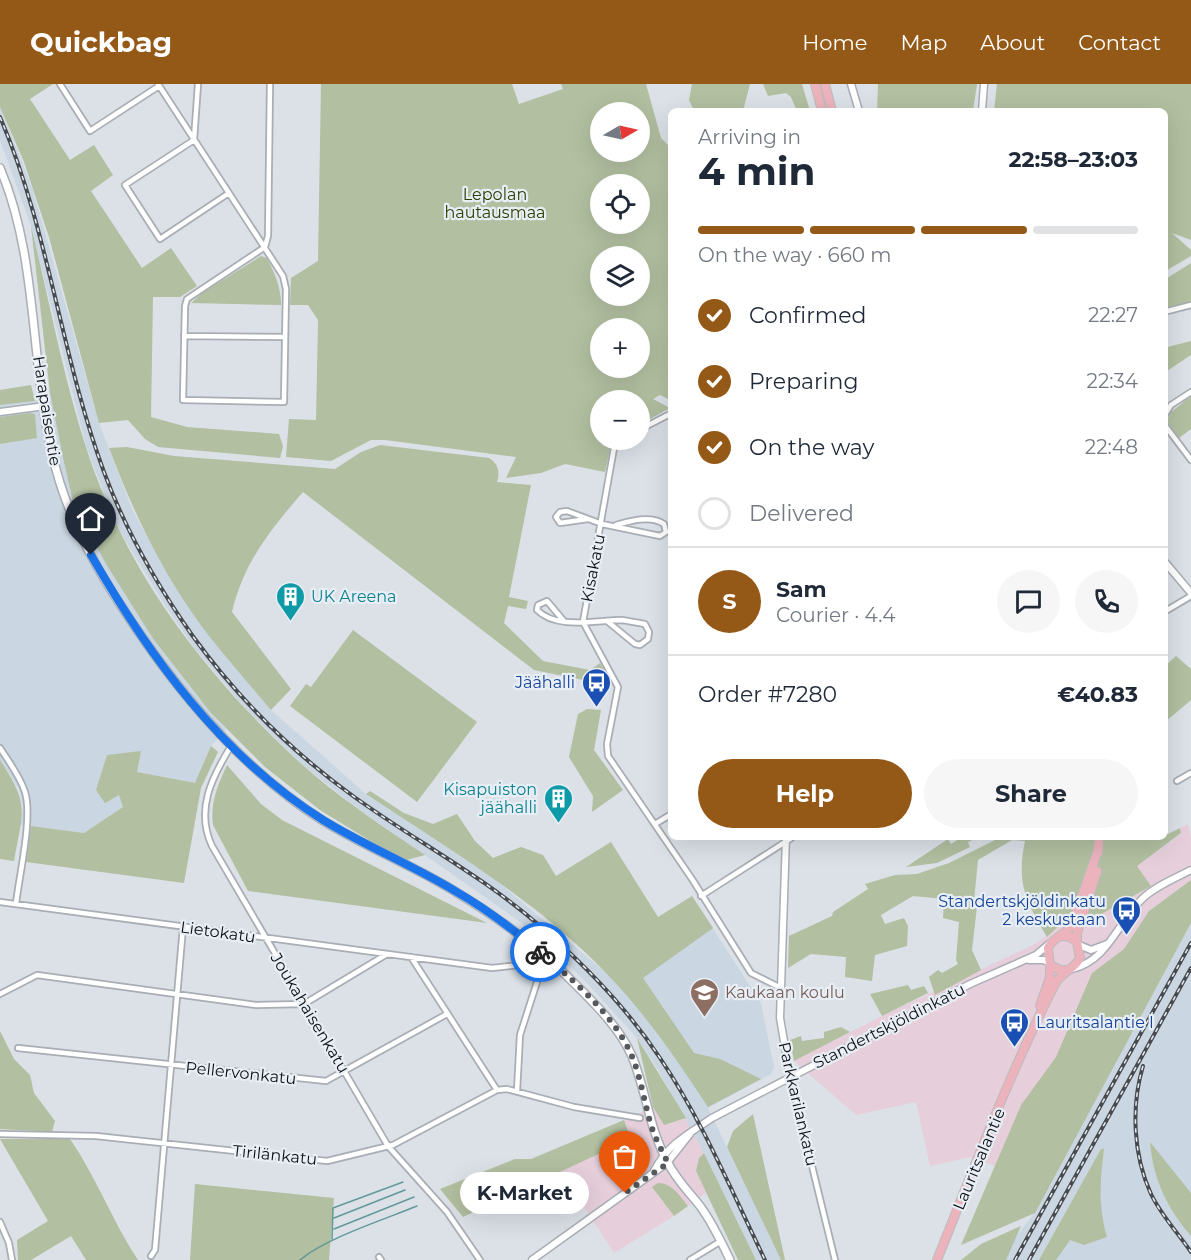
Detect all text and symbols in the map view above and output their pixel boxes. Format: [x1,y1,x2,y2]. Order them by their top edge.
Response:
text: Quickbag [30,25,172,59]
text: Home [802,30,867,55]
text: Map [900,30,947,55]
text: About [980,30,1045,55]
text: Contact [1078,30,1161,55]
north arrow [590,102,650,162]
map controls [590,102,650,450]
text: Arriving in [698,125,801,149]
text: 22:58–23:03 [1009,146,1138,173]
text: 4 min [698,147,816,195]
button: locate [590,174,650,234]
park label: Lepolan hautausmaa [444,185,546,222]
text: On the way · 660 m [698,243,892,267]
button: layers [590,246,650,306]
icon: check [698,299,731,332]
text: Confirmed [749,302,866,329]
text: 22:27 [1088,303,1138,327]
button: + [590,318,650,378]
street label: Harapaisentie [29,355,65,467]
icon: check [698,365,731,398]
text: Preparing [749,368,858,395]
text: 22:34 [1087,369,1138,393]
button: − [590,390,650,450]
icon: check [698,431,731,464]
text: On the way [749,434,874,461]
text: 22:48 [1085,435,1138,459]
pin [65,493,116,555]
text: Delivered [749,500,854,527]
icon: home [74,502,107,535]
street label: Kisakatu [577,532,609,604]
button: chat [997,570,1060,633]
button: phone [1075,570,1138,633]
text: Sam [776,576,827,603]
building icon: UK Areena [274,580,306,622]
place label: UK Areena [311,587,397,606]
text: S [722,588,737,615]
text: Courier · 4.4 [776,603,895,627]
bus stop icon: Jäähalli [580,666,612,708]
place label: Jäähalli [514,673,575,692]
text: Order #7280 [698,681,837,708]
text: €40.83 [1057,681,1138,708]
button: Help [698,759,912,828]
button: Share [924,759,1138,828]
place label: Kisapuiston jäähalli [443,780,537,817]
building icon: Kisapuiston jäähalli [542,782,574,824]
place label: Standertskjöldinkatu 2 keskustaan [938,892,1106,929]
bus stop icon: Standertskjöldinkatu 2 keskustaan [1111,894,1143,936]
street label: Lietokatu [179,917,257,947]
courier [510,922,570,982]
icon: bike [524,936,557,969]
street label: Joukahaisenkatu [266,949,353,1076]
school or university icon: Kaukaan koulu [688,976,720,1018]
street label: Standertskjöldinkatu [810,979,968,1073]
place label: Kaukaan koulu [725,983,845,1002]
bus stop icon: Lauritsalantie I [999,1006,1031,1048]
place label: Lauritsalantie I [1036,1013,1154,1032]
street label: Parkkarilankatu [774,1040,822,1168]
street label: Pellervonkatu [185,1058,297,1088]
street label: Lauritsalantie [949,1105,1009,1213]
pin [599,1131,650,1193]
icon: bag [608,1140,641,1173]
street label: Tirilänkatu [232,1141,318,1169]
callout: K-Market [460,1172,589,1214]
text: K-Market [477,1181,572,1205]

